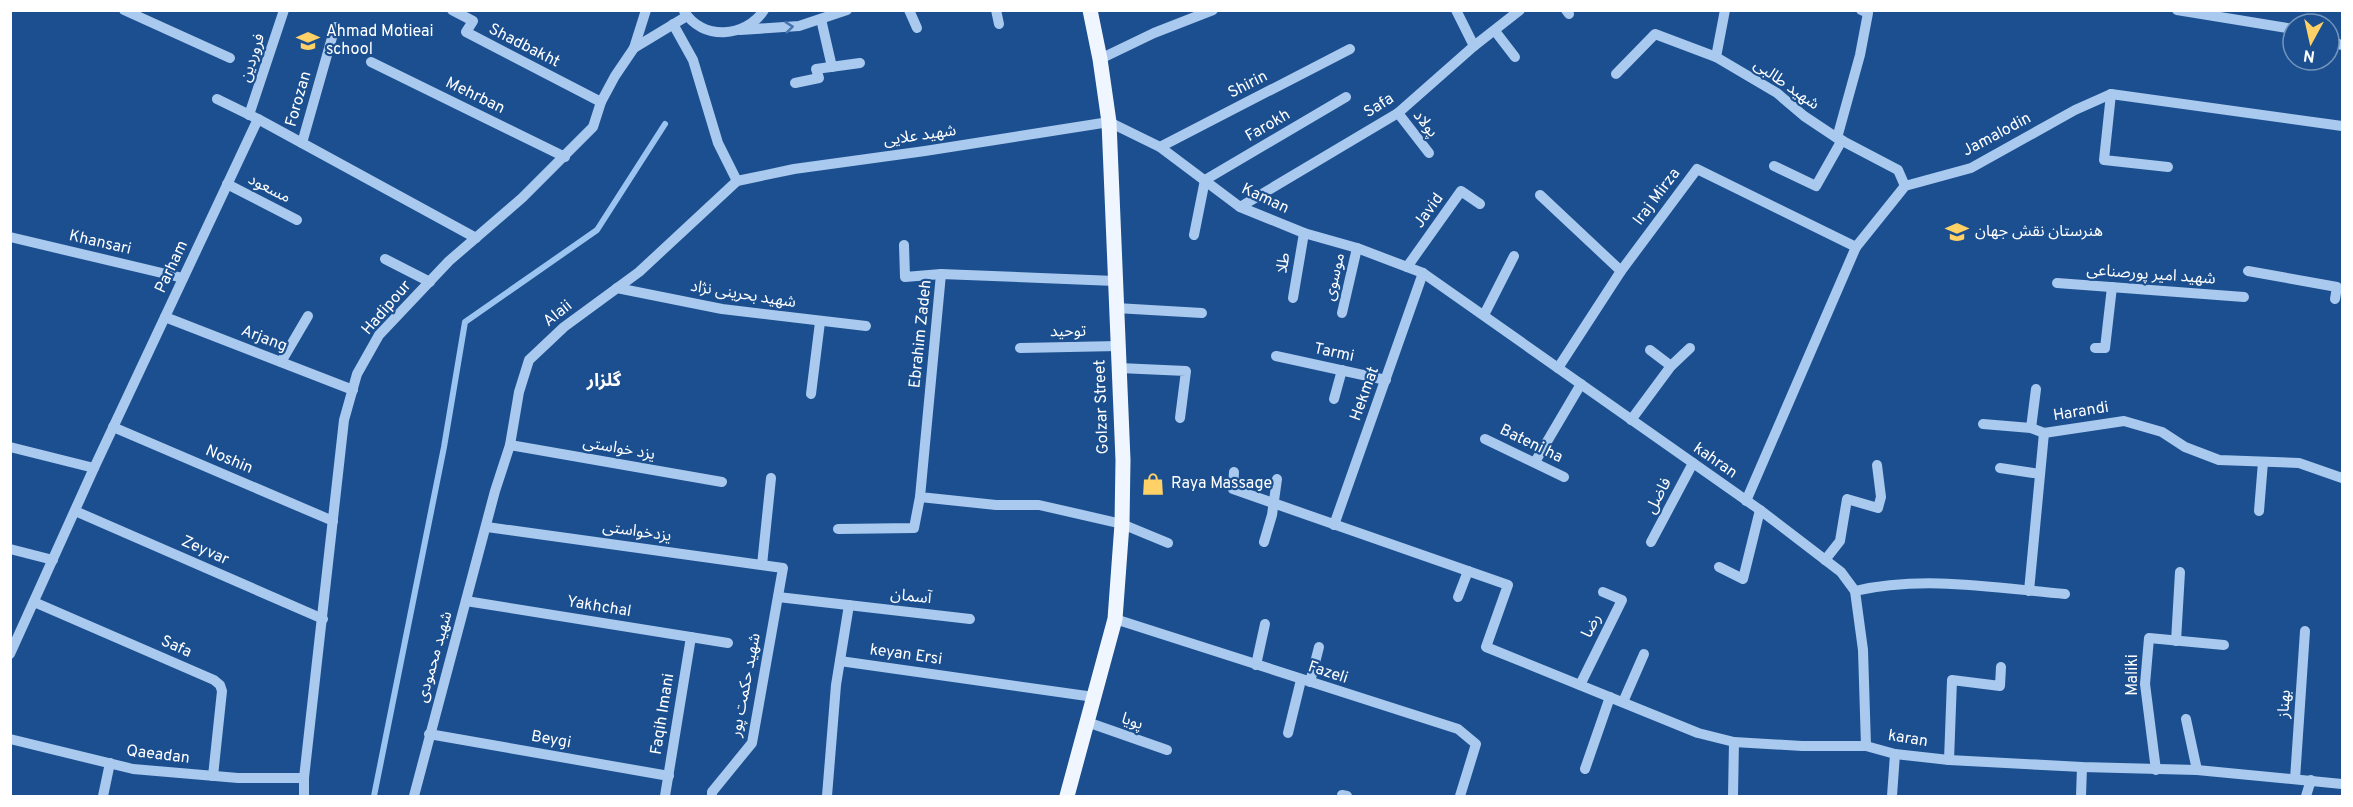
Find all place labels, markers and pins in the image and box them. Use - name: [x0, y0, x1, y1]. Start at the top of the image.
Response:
- place label: Ahmad Motieai school: [326, 22, 434, 60]
- school or university icon: Ahmad Motieai school: [295, 28, 321, 54]
- school or university icon: هنرستان نقش جهان: [1944, 219, 1970, 245]
- place label: هنرستان نقش جهان: [1975, 222, 2103, 242]
- shop icon: Raya Massage: [1140, 471, 1166, 497]
- place label: Raya Massage: [1171, 474, 1272, 494]

